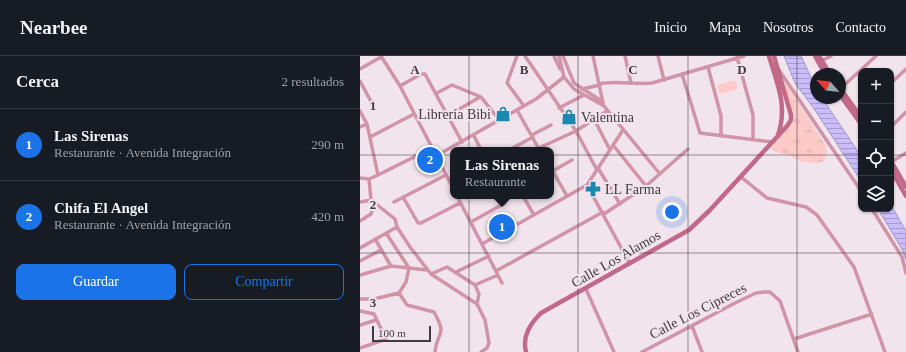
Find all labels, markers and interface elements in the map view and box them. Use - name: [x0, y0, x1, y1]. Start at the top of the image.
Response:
- text: Nearbee: [20, 17, 88, 38]
- text: Inicio: [654, 20, 687, 35]
- text: Mapa: [709, 20, 741, 35]
- text: Nosotros: [763, 20, 813, 35]
- text: Contacto: [835, 20, 886, 35]
- text: A: [410, 62, 420, 77]
- text: B: [520, 62, 529, 77]
- text: C: [628, 62, 638, 77]
- text: D: [737, 62, 747, 77]
- north arrow: [810, 68, 846, 104]
- map controls: [858, 68, 894, 212]
- button: +: [858, 68, 894, 104]
- text: Cerca: [16, 72, 59, 91]
- text: 2 resultados: [282, 74, 344, 89]
- text: 1: [370, 98, 376, 113]
- button: −: [858, 104, 894, 140]
- shop icon: Librería Bibi: [494, 105, 512, 123]
- place label: Librería Bibi: [418, 107, 491, 122]
- shop icon: Valentina: [560, 108, 578, 126]
- place label: Valentina: [581, 110, 635, 125]
- text: Las Sirenas: [54, 128, 128, 144]
- text: 1: [26, 137, 32, 152]
- text: 290 m: [311, 137, 344, 152]
- button: locate: [858, 140, 894, 176]
- text: Restaurante · Avenida Integración: [54, 145, 231, 160]
- pin: 2: [417, 145, 443, 175]
- popup: [450, 147, 554, 199]
- text: Las Sirenas: [465, 157, 539, 173]
- text: Restaurante: [465, 174, 526, 189]
- button: layers: [858, 176, 894, 212]
- pharmacy icon: LL Farma: [584, 180, 602, 198]
- place label: LL Farma: [605, 182, 662, 197]
- text: 2: [370, 197, 376, 212]
- text: Chifa El Angel: [54, 200, 148, 216]
- your location: [662, 202, 682, 222]
- text: 2: [26, 209, 32, 224]
- text: 420 m: [311, 209, 344, 224]
- pin: 1: [489, 212, 515, 242]
- text: Restaurante · Avenida Integración: [54, 217, 231, 232]
- street label: Calle Los Alamos: [569, 227, 663, 291]
- button: Guardar: [16, 264, 176, 300]
- button: Compartir: [184, 264, 344, 300]
- street label: Calle Los Cipreces: [647, 280, 749, 342]
- text: 3: [370, 295, 377, 310]
- scale bar: [372, 324, 431, 343]
- text: 100 m: [378, 327, 406, 339]

